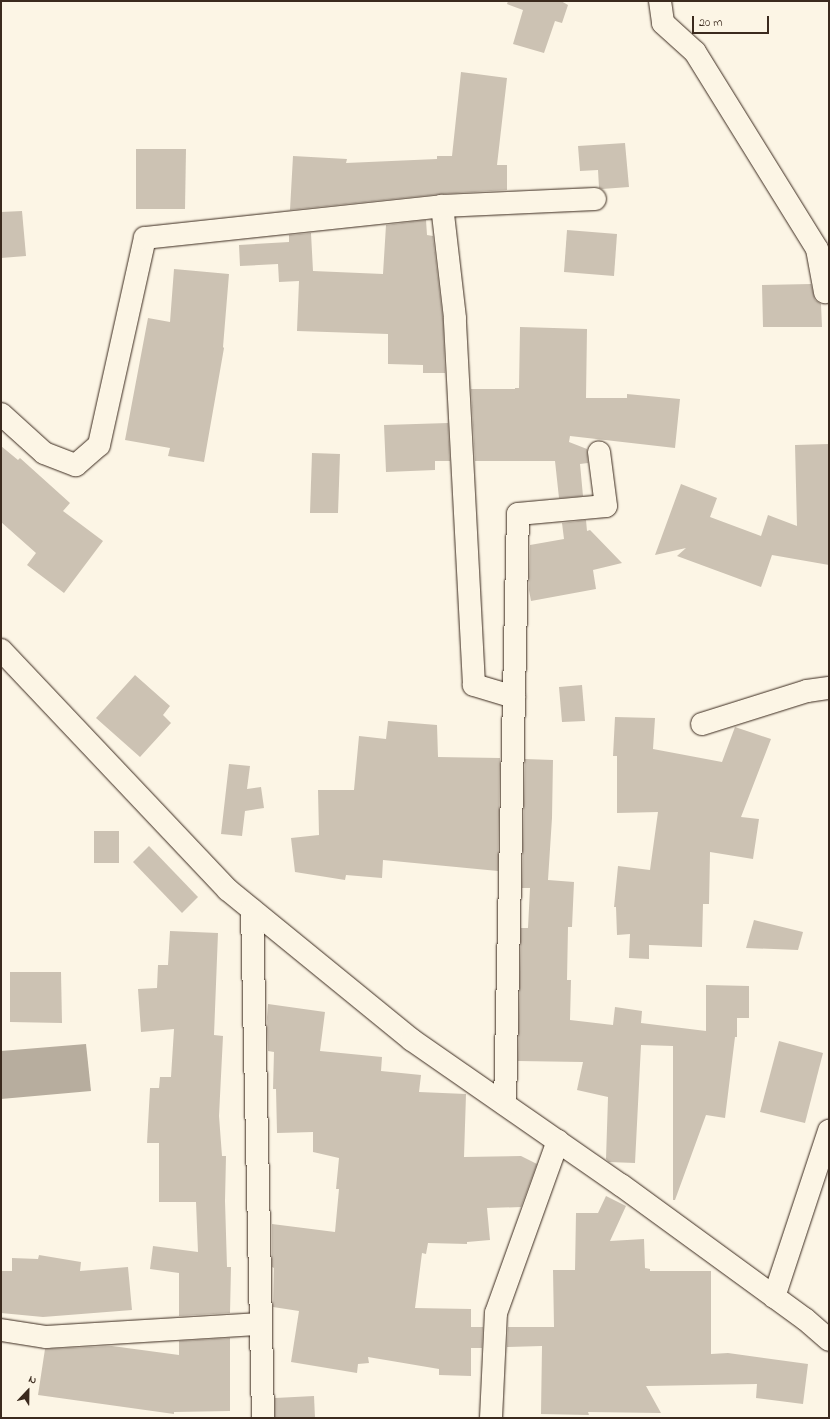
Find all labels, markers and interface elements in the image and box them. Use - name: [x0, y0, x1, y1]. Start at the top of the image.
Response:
- scale bar: [694, 8, 771, 34]
- text: 20 m: [699, 14, 722, 32]
- north arrow: [8, 1371, 48, 1411]
- text: N: [26, 1371, 39, 1389]

